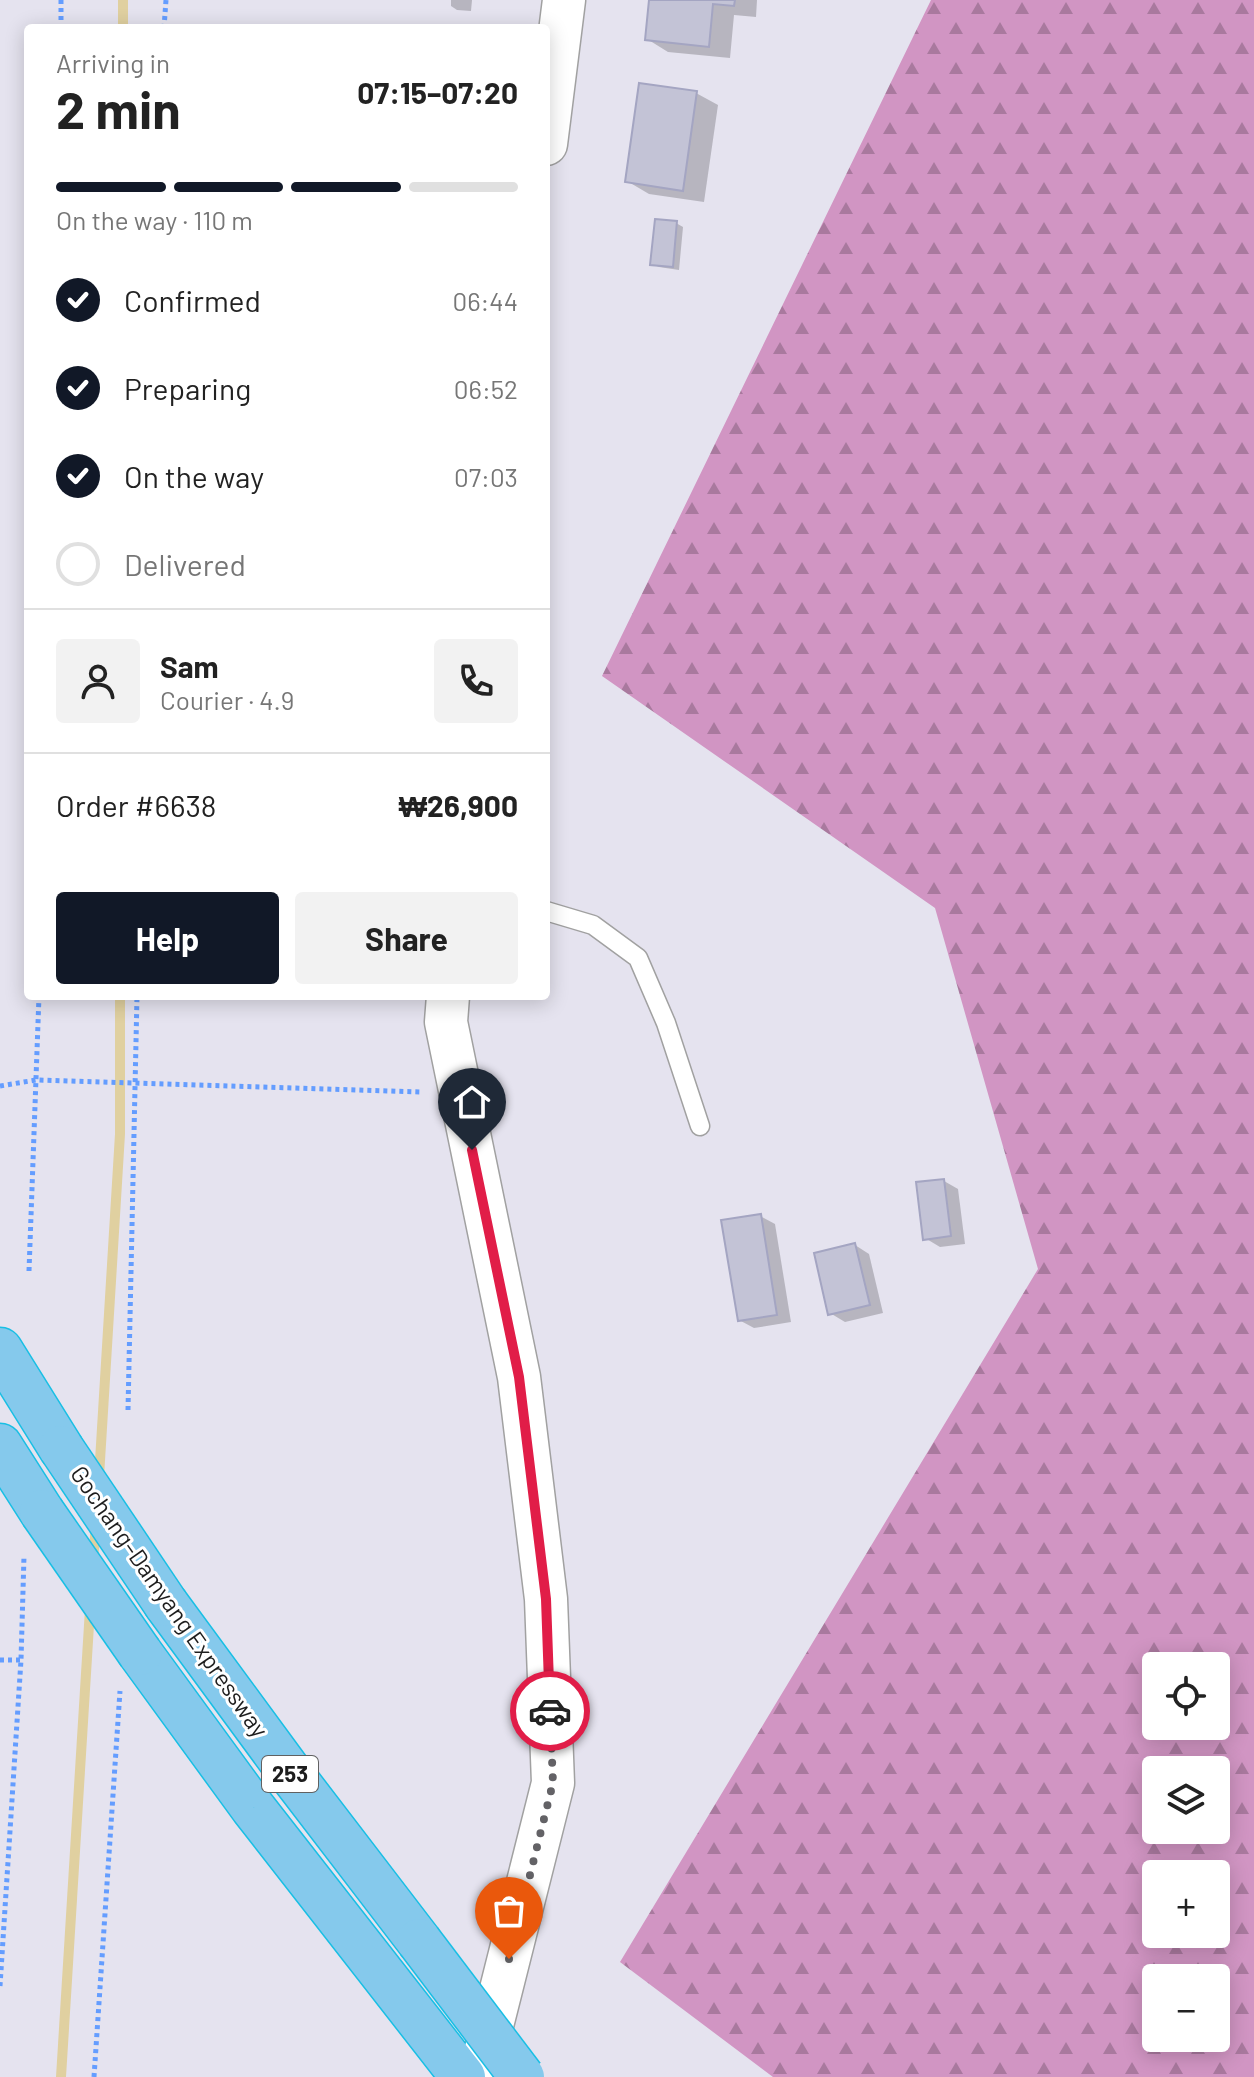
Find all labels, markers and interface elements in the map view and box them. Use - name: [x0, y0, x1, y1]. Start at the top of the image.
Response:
- text: Arriving in: [56, 47, 170, 78]
- text: 07:15–07:20: [357, 74, 518, 110]
- text: 2 min: [56, 77, 181, 139]
- text: On the way · 110 m: [56, 204, 253, 235]
- icon: check: [56, 278, 100, 322]
- text: Confirmed: [124, 282, 261, 318]
- text: 06:44: [452, 285, 518, 316]
- icon: check: [56, 366, 100, 410]
- text: Preparing: [124, 370, 251, 406]
- text: 06:52: [454, 373, 518, 404]
- icon: check: [56, 454, 100, 498]
- text: On the way: [124, 458, 264, 494]
- text: 07:03: [454, 461, 518, 492]
- text: Delivered: [124, 546, 246, 582]
- button: person: [56, 639, 140, 723]
- button: phone: [434, 639, 518, 723]
- text: Sam: [160, 648, 219, 684]
- text: Courier · 4.9: [160, 684, 294, 715]
- text: Order #6638: [56, 787, 216, 823]
- text: ₩26,900: [399, 787, 518, 823]
- button: Help: [56, 892, 279, 984]
- button: Share: [295, 892, 518, 984]
- pin: [438, 1068, 506, 1150]
- icon: home: [450, 1080, 494, 1124]
- street label: Gochang–Damyang Expressway: [65, 1460, 275, 1743]
- map controls: [1142, 1652, 1230, 2052]
- button: locate: [1142, 1652, 1230, 1740]
- courier: [510, 1671, 590, 1751]
- icon: car: [528, 1689, 572, 1733]
- road number: 253: [262, 1756, 318, 1792]
- button: layers: [1142, 1756, 1230, 1844]
- button: +: [1142, 1860, 1230, 1948]
- pin: [475, 1877, 543, 1959]
- icon: bag: [487, 1889, 531, 1933]
- button: −: [1142, 1964, 1230, 2052]

